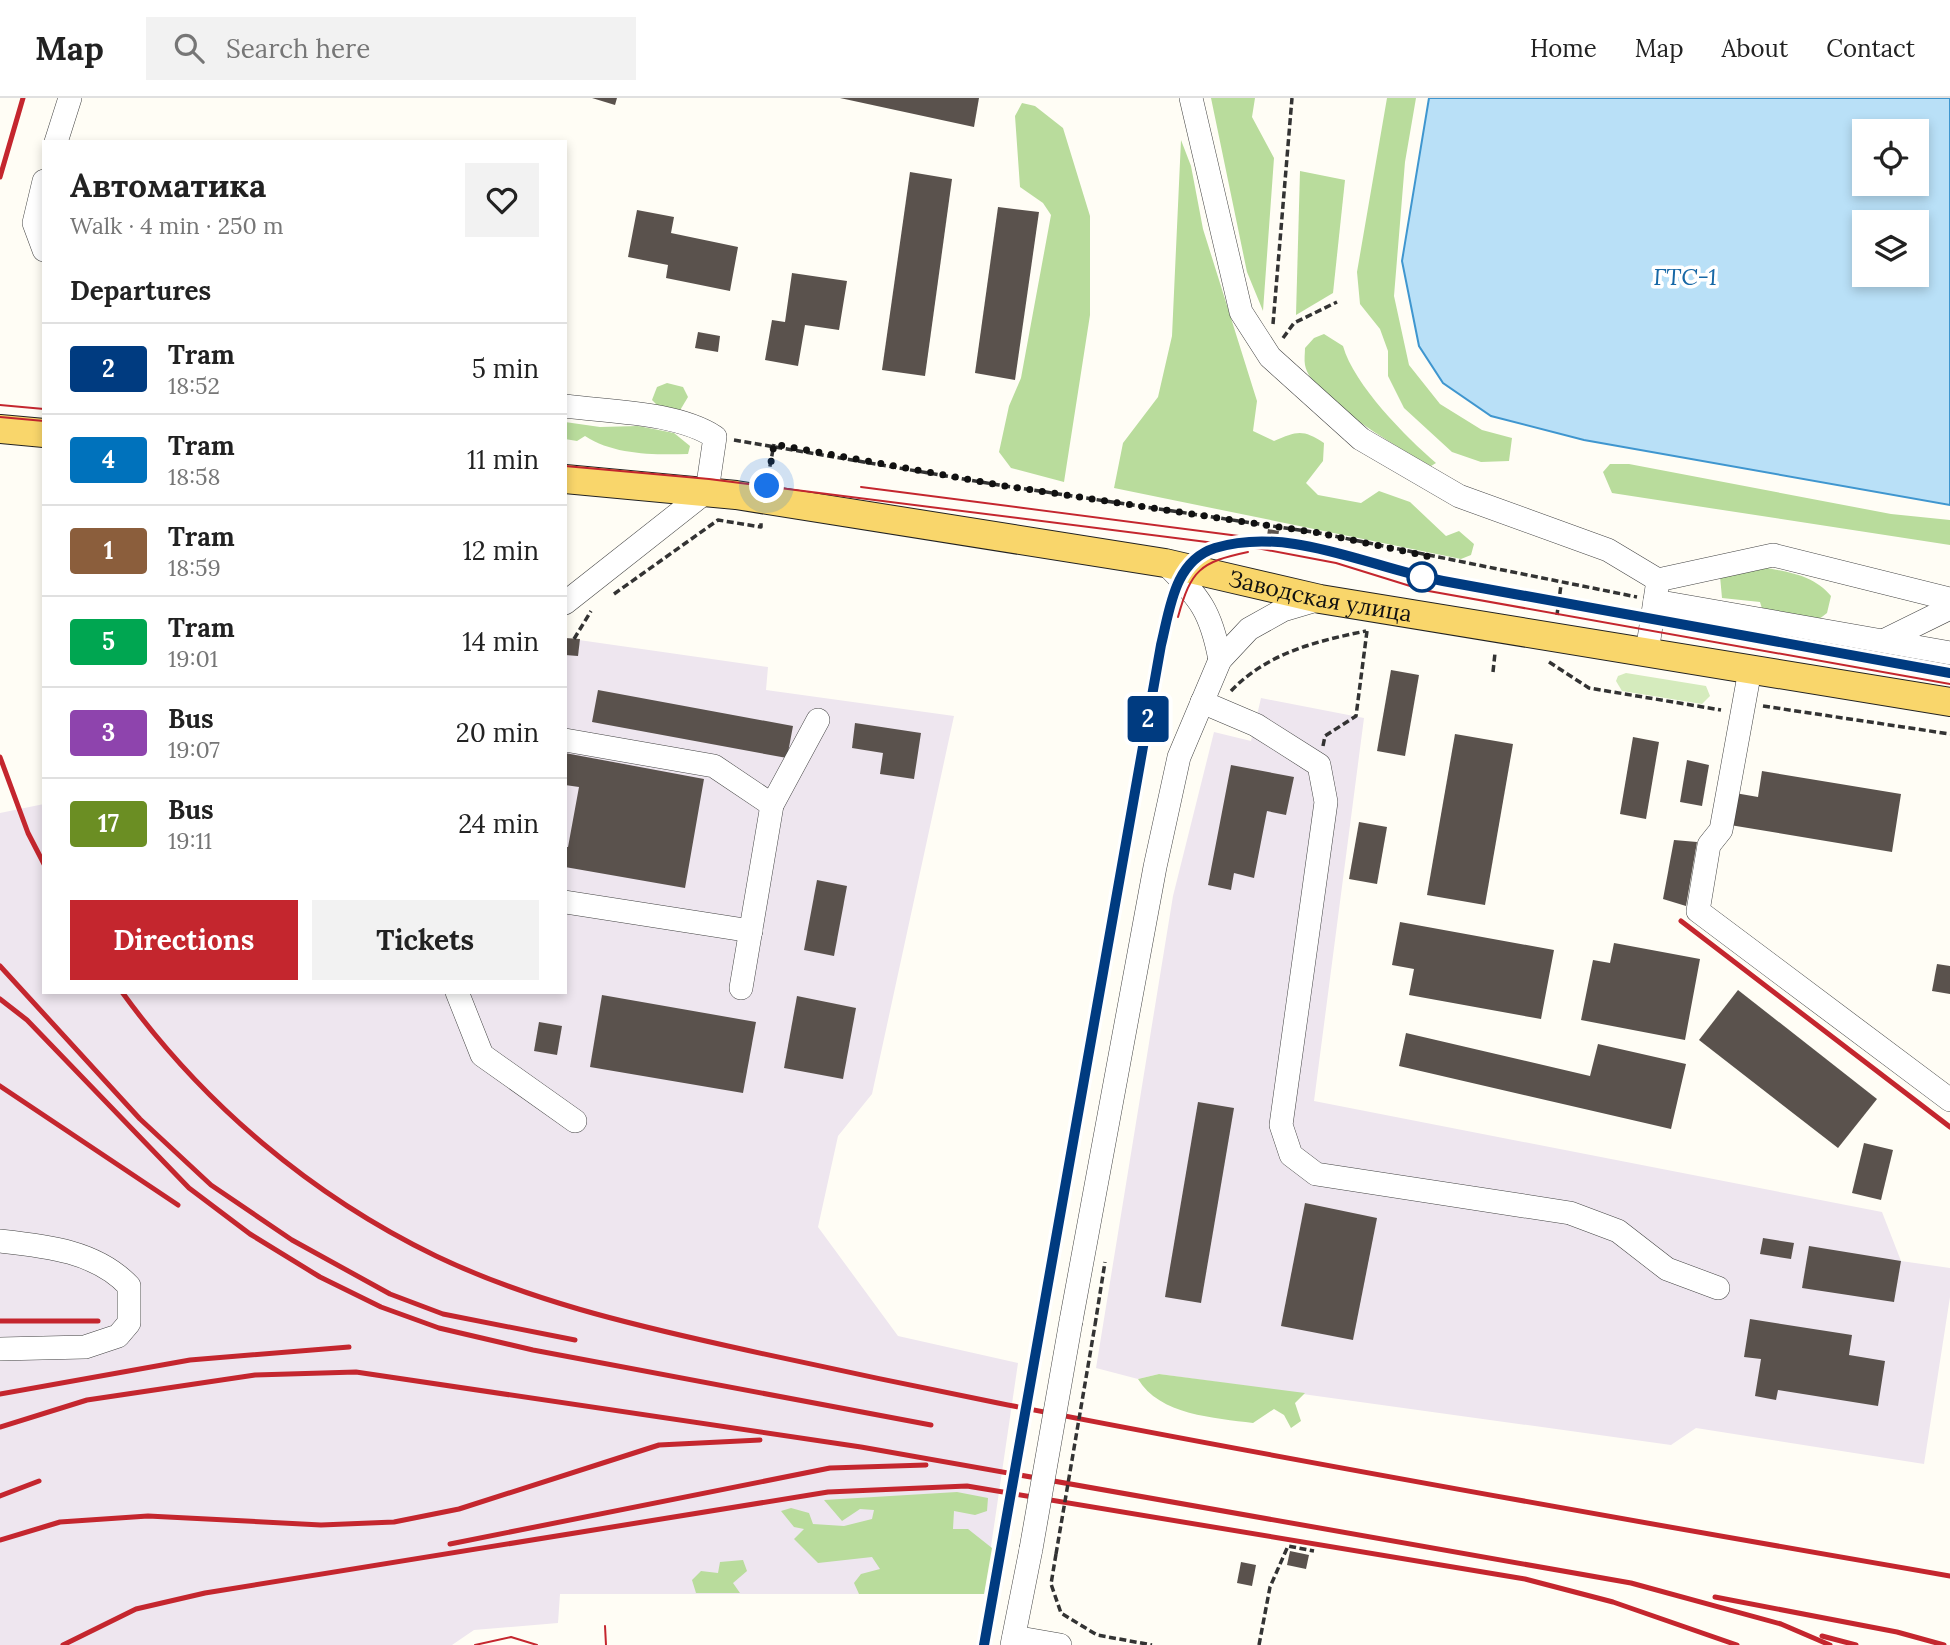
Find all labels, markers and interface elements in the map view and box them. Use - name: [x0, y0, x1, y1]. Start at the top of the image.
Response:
- search box: [146, 17, 636, 80]
- text: Map: [35, 27, 104, 69]
- icon: search: [170, 29, 208, 67]
- text: Search here: [226, 32, 370, 65]
- text: Home: [1530, 33, 1597, 64]
- text: Map: [1635, 33, 1684, 64]
- text: About: [1722, 33, 1788, 64]
- text: Contact: [1826, 33, 1915, 64]
- map controls: [1852, 119, 1929, 287]
- button: locate: [1852, 119, 1929, 196]
- button: heart: [465, 163, 539, 237]
- text: Автоматика: [70, 164, 266, 206]
- button: layers: [1852, 210, 1929, 287]
- text: Walk · 4 min · 250 m: [70, 211, 283, 240]
- water label: ГТС-1: [1653, 261, 1717, 292]
- text: Departures: [70, 274, 211, 307]
- text: Tram: [168, 338, 235, 371]
- text: 5 min: [472, 352, 539, 385]
- text: 2: [102, 353, 115, 384]
- text: 18:52: [168, 371, 220, 400]
- text: Tram: [168, 429, 235, 462]
- text: 11 min: [467, 443, 539, 476]
- text: 4: [102, 444, 115, 475]
- text: 18:58: [168, 462, 221, 491]
- your location: [749, 468, 784, 503]
- text: Tram: [168, 520, 235, 553]
- text: 12 min: [462, 534, 539, 567]
- text: 1: [104, 535, 113, 566]
- text: 18:59: [168, 553, 221, 582]
- unlabelled marker: [1407, 562, 1437, 592]
- street label: Заводская улица: [1226, 563, 1414, 628]
- text: Tram: [168, 611, 235, 644]
- text: 14 min: [462, 625, 539, 658]
- text: 5: [102, 626, 115, 657]
- text: 19:01: [168, 644, 218, 673]
- line badge: 2: [1125, 696, 1171, 742]
- text: Bus: [168, 702, 214, 735]
- text: 2: [1142, 703, 1154, 734]
- text: 20 min: [456, 716, 539, 749]
- text: 3: [102, 717, 115, 748]
- text: 19:07: [168, 735, 220, 764]
- text: Bus: [168, 793, 214, 826]
- text: 24 min: [458, 807, 539, 840]
- text: 17: [98, 808, 119, 839]
- text: 19:11: [168, 826, 212, 855]
- button: Directions: [70, 900, 298, 980]
- button: Tickets: [312, 900, 539, 980]

